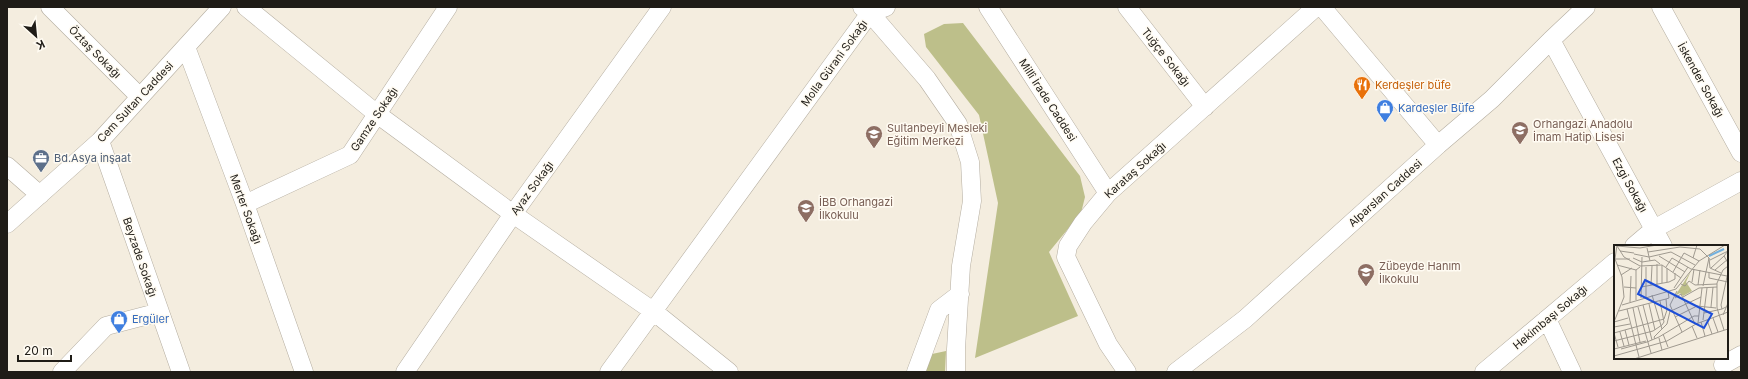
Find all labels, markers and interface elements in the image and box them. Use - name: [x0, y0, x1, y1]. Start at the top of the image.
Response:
- north arrow: [16, 16, 56, 56]
- street label: Molla Gürani Sokağı: [798, 17, 870, 109]
- street label: Öztaş Sokağı: [66, 23, 124, 81]
- street label: Tuğçe Sokağı: [1139, 25, 1193, 89]
- text: K: [34, 37, 47, 53]
- street label: İskender Sokağı: [1675, 40, 1727, 120]
- street label: Millî İrade Caddesi: [1016, 56, 1080, 144]
- street label: Cem Sultan Caddesi: [94, 59, 176, 145]
- restaurant icon: Kerdeşler büfe: [1352, 75, 1372, 100]
- place label: Kerdeşler büfe: [1375, 78, 1451, 92]
- street label: Gamze Sokağı: [347, 84, 401, 154]
- shop icon: Kardeşler Büfe: [1375, 98, 1395, 123]
- place label: Kardeşler Büfe: [1398, 101, 1475, 115]
- place label: Orhangazi Anadolu İmam Hatip Lisesi: [1533, 117, 1632, 144]
- school or university icon: Orhangazi Anadolu İmam Hatip Lisesi: [1510, 120, 1530, 145]
- place label: Sultanbeyli Mesleki Eğitim Merkezi: [887, 121, 987, 148]
- school or university icon: Sultanbeyli Mesleki Eğitim Merkezi: [864, 124, 884, 149]
- street label: Karataş Sokağı: [1101, 139, 1169, 201]
- office icon: Bd.Asya inşaat: [31, 148, 51, 173]
- place label: Bd.Asya inşaat: [54, 151, 131, 165]
- street label: Ezgi Sokağı: [1609, 155, 1651, 215]
- street label: Alparslan Caddesi: [1345, 156, 1425, 230]
- street label: Ayaz Sokağı: [508, 158, 556, 218]
- street label: Merter Sokağı: [227, 172, 265, 246]
- place label: İBB Orhangazi İlkokulu: [819, 195, 893, 222]
- school or university icon: İBB Orhangazi İlkokulu: [796, 198, 816, 223]
- street label: Beyzade Sokağı: [120, 215, 160, 299]
- inset map: [1614, 245, 1728, 359]
- place label: Zübeyde Hanım İlkokulu: [1379, 259, 1461, 286]
- school or university icon: Zübeyde Hanım İlkokulu: [1356, 262, 1376, 287]
- street label: Hekimbaşı Sokağı: [1510, 282, 1590, 352]
- shop icon: Ergüler: [109, 309, 129, 334]
- place label: Ergüler: [132, 312, 169, 326]
- scale bar: [18, 337, 71, 363]
- text: 20 m: [24, 343, 53, 358]

